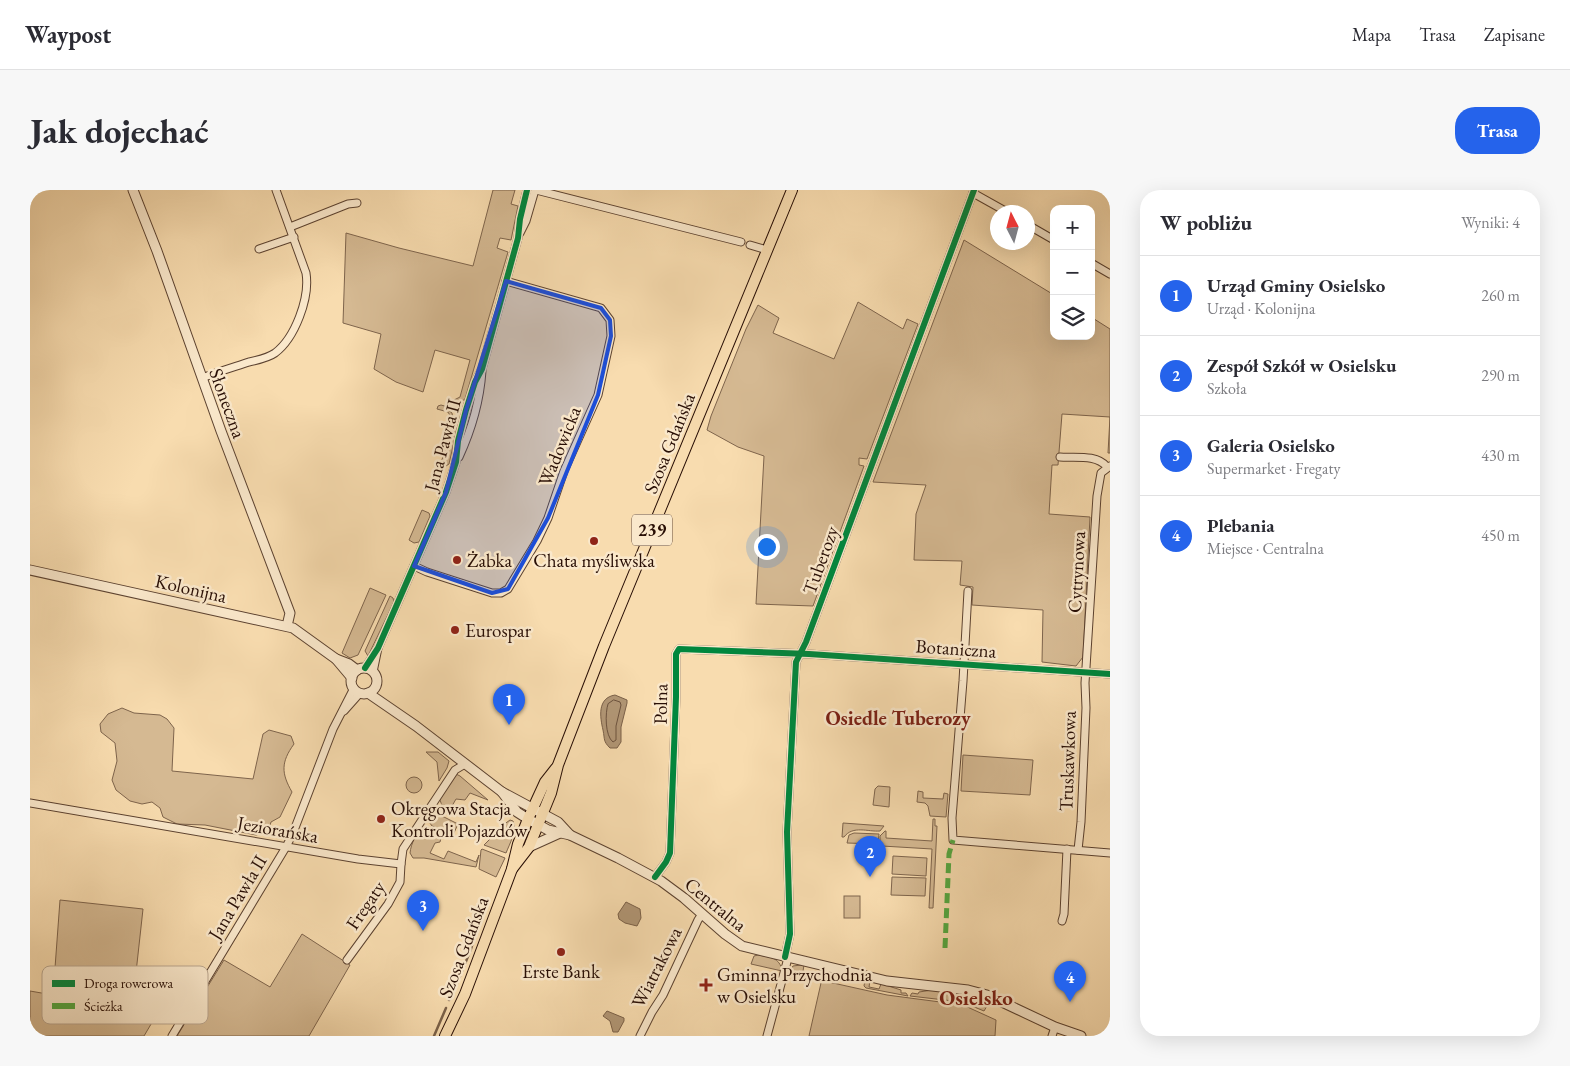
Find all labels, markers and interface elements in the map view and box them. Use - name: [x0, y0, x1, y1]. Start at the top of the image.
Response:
- text: Waypost: [25, 19, 111, 50]
- text: Mapa: [1352, 23, 1391, 46]
- text: Trasa: [1419, 23, 1456, 46]
- text: Zapisane: [1484, 23, 1545, 46]
- button: Trasa: [1455, 107, 1540, 154]
- text: Jak dojechać: [30, 108, 209, 153]
- north arrow: [990, 205, 1035, 250]
- map controls: [1050, 205, 1095, 340]
- button: +: [1050, 205, 1095, 250]
- text: W pobliżu: [1160, 209, 1252, 236]
- text: Wyniki: 4: [1461, 212, 1520, 233]
- button: −: [1050, 250, 1095, 295]
- text: Urząd Gminy Osielsko: [1207, 273, 1385, 298]
- text: 1: [1172, 285, 1180, 306]
- text: 260 m: [1481, 285, 1520, 306]
- button: layers: [1050, 295, 1095, 340]
- text: Urząd · Kolonijna: [1207, 298, 1315, 319]
- text: Zespół Szkół w Osielsku: [1207, 353, 1397, 378]
- street label: Słoneczna: [203, 365, 252, 442]
- text: 2: [1172, 365, 1180, 386]
- text: 290 m: [1481, 365, 1520, 386]
- text: Szkoła: [1207, 378, 1247, 399]
- street label: Szosa Gdańska: [638, 389, 701, 497]
- street label: Jana Pawła II: [418, 396, 467, 496]
- street label: Wadowicka: [532, 402, 587, 490]
- text: Galeria Osielsko: [1207, 433, 1335, 458]
- text: 3: [1172, 445, 1180, 466]
- text: 430 m: [1481, 445, 1520, 466]
- text: Supermarket · Fregaty: [1207, 458, 1340, 479]
- text: Plebania: [1207, 513, 1275, 538]
- road number: 239: [632, 514, 672, 546]
- street label: Tuberozy: [797, 522, 845, 598]
- text: 4: [1172, 525, 1180, 546]
- text: 450 m: [1481, 525, 1520, 546]
- street label: Cytrynowa: [1062, 530, 1091, 614]
- your location: [754, 534, 780, 560]
- marker: Chata myśliwska: [588, 535, 600, 547]
- text: Miejsce · Centralna: [1207, 538, 1324, 559]
- place label: Żabka: [467, 548, 512, 573]
- place label: Chata myśliwska: [533, 548, 655, 573]
- marker: Żabka: [451, 554, 463, 566]
- street label: Kolonijna: [153, 568, 229, 609]
- place label: Eurospar: [465, 618, 532, 643]
- marker: Eurospar: [449, 624, 461, 636]
- street label: Botaniczna: [915, 633, 998, 664]
- street label: Polna: [648, 683, 673, 725]
- pin: 1: [493, 684, 525, 725]
- district label: Osiedle Tuberozy: [825, 705, 971, 731]
- street label: Truskawkowa: [1053, 710, 1082, 812]
- place label: Okręgowa Stacja Kontroli Pojazdów: [391, 796, 528, 843]
- street label: Jeziorańska: [234, 810, 321, 849]
- marker: Okręgowa Stacja Kontroli Pojazdów: [375, 813, 387, 825]
- pin: 2: [854, 836, 886, 877]
- street label: Jana Pawła II: [201, 850, 273, 946]
- street label: Centralna: [679, 872, 752, 937]
- street label: Fregaty: [340, 876, 391, 934]
- pin: 3: [407, 890, 439, 931]
- street label: Szosa Gdańska: [433, 893, 494, 1001]
- street label: Wiatrakowa: [625, 922, 688, 1012]
- marker: Erste Bank: [555, 946, 567, 958]
- place label: Erste Bank: [522, 959, 601, 984]
- pin: 4: [1054, 961, 1086, 1002]
- place label: Gminna Przychodnia w Osielsku: [717, 962, 873, 1009]
- legend: [42, 966, 208, 1024]
- text: Droga rowerowa: [84, 974, 174, 992]
- marker: Gminna Przychodnia w Osielsku: [699, 978, 713, 992]
- district label: Osielsko: [939, 984, 1013, 1011]
- text: Ścieżka: [84, 997, 123, 1015]

